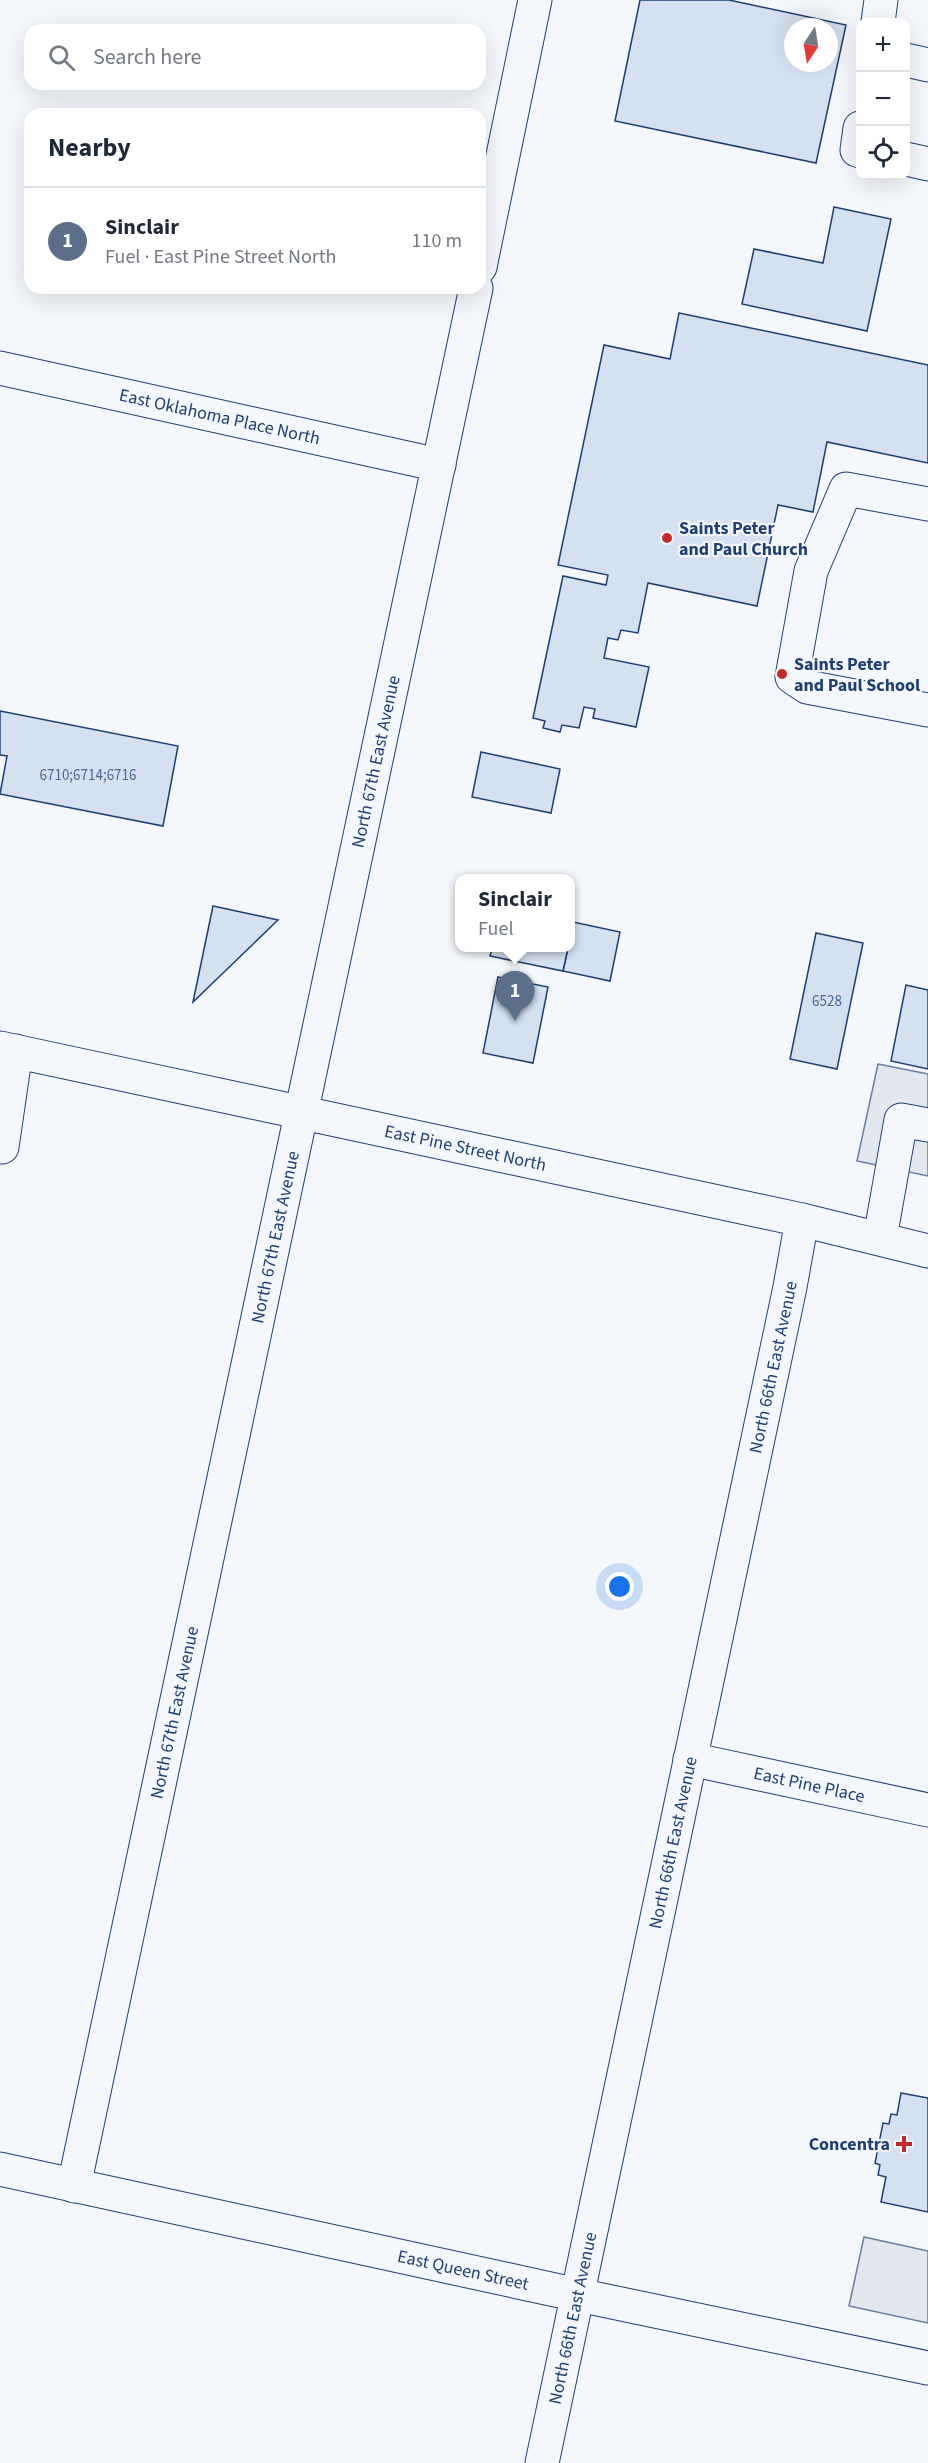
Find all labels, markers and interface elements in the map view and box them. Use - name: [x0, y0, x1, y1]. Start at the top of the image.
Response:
- north arrow: [784, 18, 838, 72]
- map controls: [856, 18, 910, 180]
- button: +: [856, 18, 910, 72]
- search box: [24, 24, 486, 90]
- icon: search: [45, 41, 78, 74]
- text: Search here: [93, 41, 201, 73]
- button: −: [856, 72, 910, 126]
- button: locate: [856, 126, 910, 180]
- text: Nearby: [48, 129, 131, 166]
- text: Sinclair: [105, 211, 179, 243]
- text: 1: [62, 227, 73, 255]
- text: 110 m: [412, 227, 462, 255]
- text: Fuel · East Pine Street North: [105, 243, 336, 271]
- street label: East Oklahoma Place North: [117, 383, 322, 451]
- place label: Saints Peter and Paul Church: [679, 516, 808, 562]
- marker: Saints Peter and Paul Church: [660, 531, 674, 545]
- place label: Saints Peter and Paul School: [794, 652, 920, 698]
- marker: Saints Peter and Paul School: [775, 667, 789, 681]
- street label: North 67th East Avenue: [346, 673, 407, 850]
- house number: 6710;6714;6716: [40, 765, 136, 786]
- popup: [455, 874, 575, 952]
- text: Sinclair: [478, 883, 552, 915]
- text: Fuel: [478, 915, 514, 943]
- pin: 1: [496, 972, 534, 1021]
- house number: 6528: [812, 991, 842, 1012]
- street label: East Pine Street North: [382, 1119, 549, 1178]
- street label: North 67th East Avenue: [245, 1149, 306, 1326]
- street label: North 66th East Avenue: [743, 1279, 804, 1456]
- your location: [605, 1572, 634, 1601]
- street label: North 67th East Avenue: [144, 1624, 205, 1801]
- street label: North 66th East Avenue: [643, 1754, 704, 1931]
- street label: East Pine Place: [751, 1761, 867, 1809]
- place label: Concentra: [809, 2132, 890, 2157]
- marker: Concentra: [895, 2135, 913, 2153]
- street label: North 66th East Avenue: [543, 2230, 603, 2407]
- street label: East Queen Street: [395, 2244, 531, 2297]

